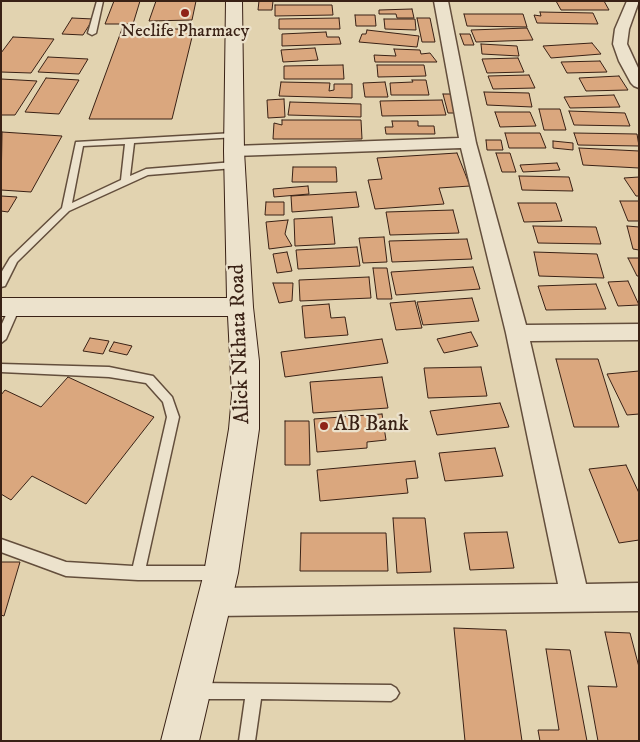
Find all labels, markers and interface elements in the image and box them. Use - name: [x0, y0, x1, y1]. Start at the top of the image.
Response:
- marker: Neclife Pharmacy: [179, 7, 191, 19]
- place label: Neclife Pharmacy: [121, 21, 249, 43]
- street label: Alick Nkhata Road: [226, 263, 256, 425]
- place label: AB Bank: [334, 413, 409, 439]
- marker: AB Bank: [318, 420, 330, 432]

